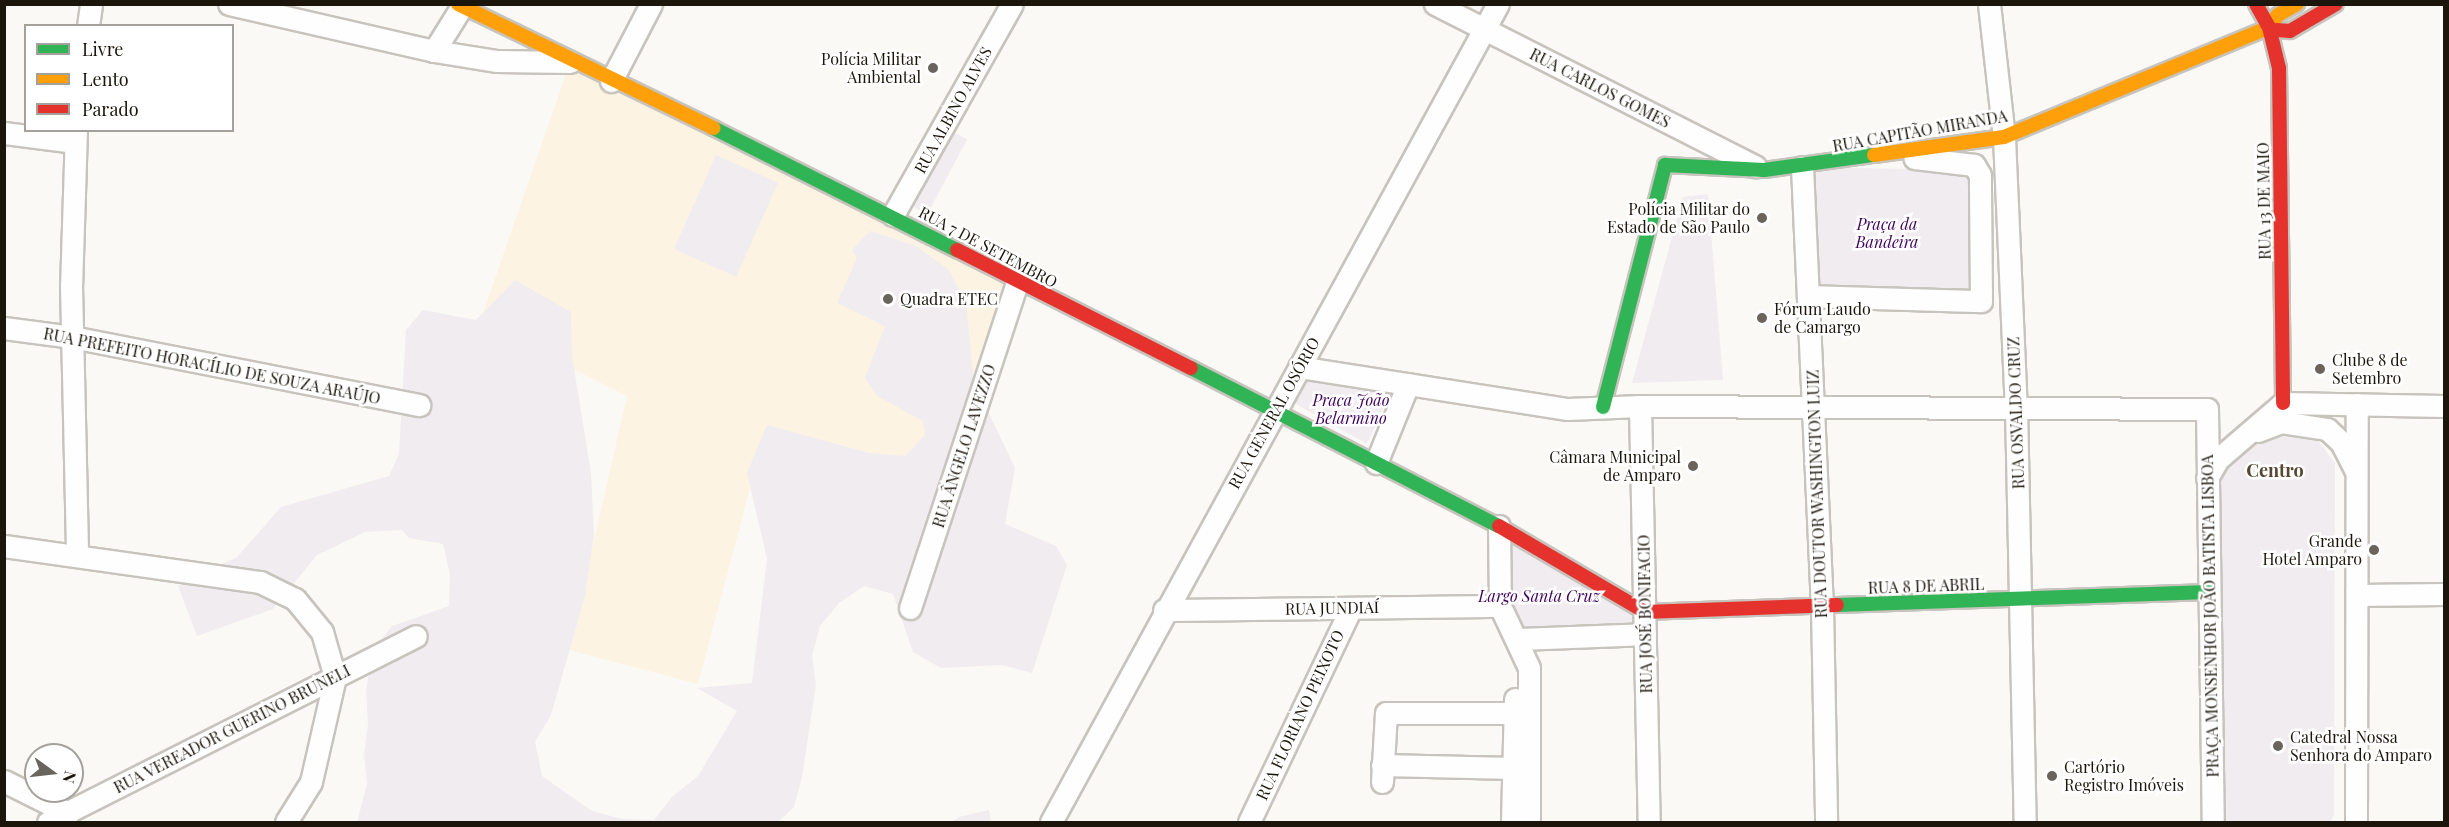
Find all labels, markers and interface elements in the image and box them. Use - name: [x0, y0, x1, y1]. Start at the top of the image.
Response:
- legend: [24, 24, 234, 132]
- text: Livre: [82, 37, 123, 61]
- street label: RUA ALBINO ALVES: [910, 43, 996, 177]
- street label: RUA CARLOS GOMES: [1527, 44, 1673, 132]
- place label: Polícia Militar Ambiental: [821, 49, 921, 87]
- marker: Polícia Militar Ambiental: [926, 61, 940, 75]
- text: Lento: [82, 67, 129, 91]
- text: Parado: [82, 97, 139, 121]
- street label: RUA CAPITÃO MIRANDA: [1831, 106, 2009, 156]
- street label: RUA 13 DE MAIO: [2253, 142, 2275, 260]
- place label: Polícia Militar do Estado de São Paulo: [1607, 199, 1750, 237]
- street label: RUA 7 DE SETEMBRO: [915, 202, 1061, 292]
- marker: Polícia Militar do Estado de São Paulo: [1755, 211, 1769, 225]
- park label: Praça da Bandeira: [1856, 214, 1918, 252]
- place label: Quadra ETEC: [900, 289, 998, 309]
- marker: Quadra ETEC: [881, 292, 895, 306]
- place label: Fórum Laudo de Camargo: [1774, 299, 1871, 337]
- marker: Fórum Laudo de Camargo: [1755, 311, 1769, 325]
- street label: RUA PREFEITO HORACÍLIO DE SOUZA ARAÚJO: [42, 324, 382, 408]
- street label: RUA GENERAL OSÓRIO: [1224, 334, 1324, 492]
- street label: RUA OSVALDO CRUZ: [2004, 336, 2028, 490]
- place label: Clube 8 de Setembro: [2332, 350, 2408, 388]
- street label: RUA ÂNGELO LAVEZZO: [928, 362, 1000, 530]
- marker: Clube 8 de Setembro: [2313, 362, 2327, 376]
- street label: RUA DOUTOR WASHINGTON LUIZ: [1803, 369, 1831, 619]
- park label: Praça João Belarmino: [1313, 390, 1389, 428]
- place label: Câmara Municipal de Amparo: [1549, 447, 1681, 485]
- street label: PRAÇA MONSENHOR JOÃO BATISTA LISBOA: [2198, 454, 2222, 778]
- marker: Câmara Municipal de Amparo: [1686, 459, 1700, 473]
- district label: Centro: [2246, 459, 2304, 481]
- place label: Grande Hotel Amparo: [2262, 531, 2362, 569]
- street label: RUA JOSÉ BONIFACIO: [1634, 534, 1656, 694]
- marker: Grande Hotel Amparo: [2367, 543, 2381, 557]
- street label: RUA 8 DE ABRIL: [1867, 574, 1985, 598]
- park label: Largo Santa Cruz: [1478, 586, 1600, 606]
- street label: RUA JUNDIAÍ: [1285, 598, 1379, 618]
- street label: RUA FLORIANO PEIXOTO: [1252, 627, 1348, 803]
- street label: RUA VEREADOR GUERINO BRUNELI: [110, 661, 354, 797]
- place label: Catedral Nossa Senhora do Amparo: [2290, 727, 2433, 765]
- marker: Catedral Nossa Senhora do Amparo: [2271, 739, 2285, 753]
- north arrow: [24, 743, 84, 803]
- place label: Cartório Registro Imóveis: [2064, 757, 2184, 795]
- text: N: [58, 769, 82, 786]
- marker: Cartório Registro Imóveis: [2045, 769, 2059, 783]

